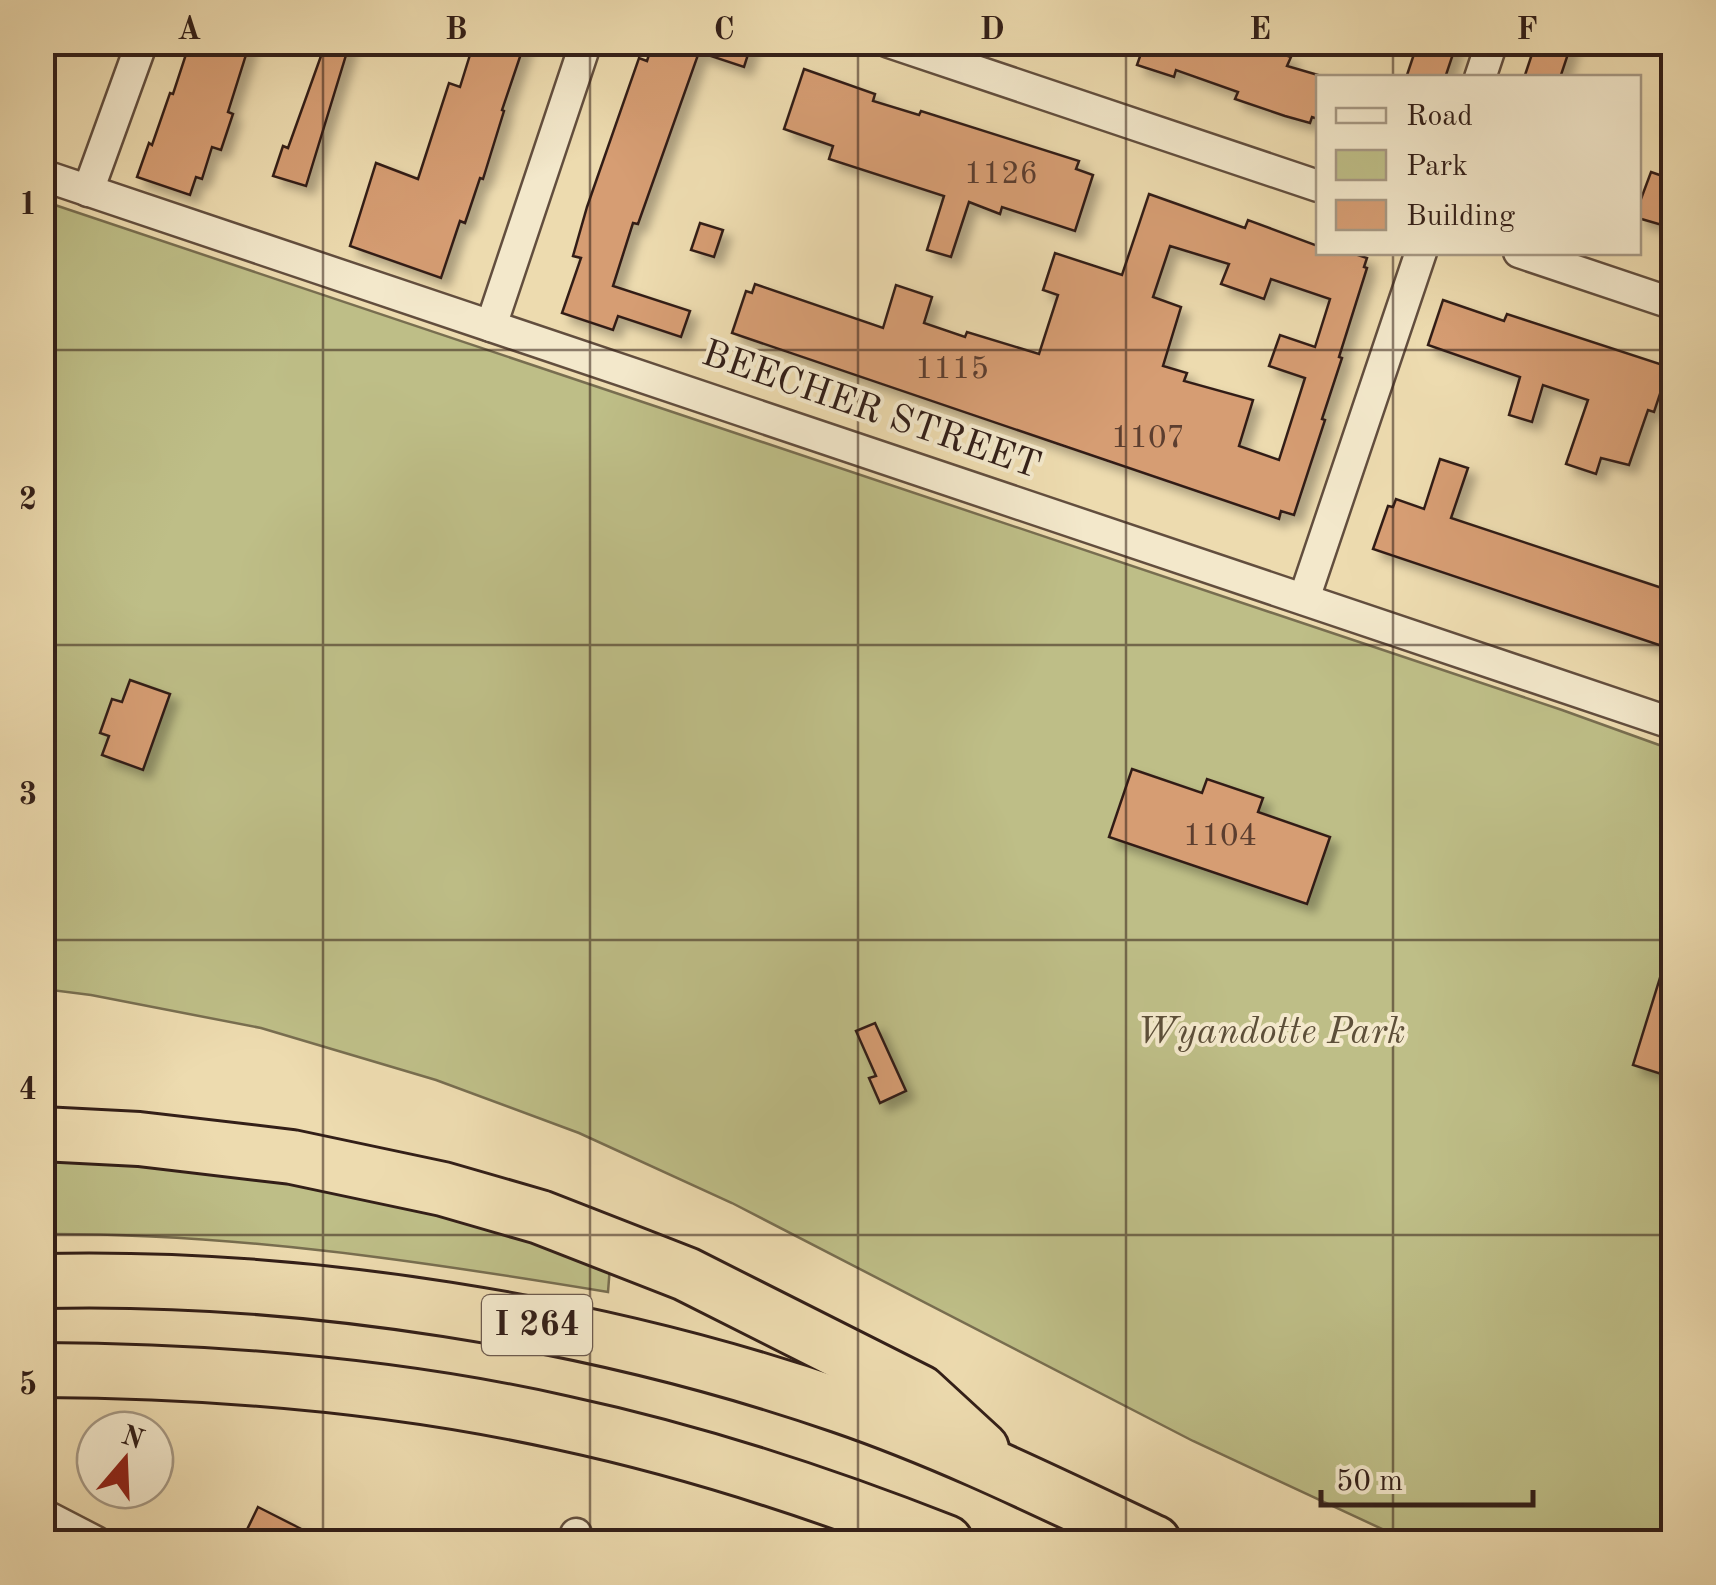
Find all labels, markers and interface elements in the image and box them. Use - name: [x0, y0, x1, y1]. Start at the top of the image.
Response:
- text: A: [177, 15, 201, 47]
- text: B: [445, 15, 467, 47]
- text: C: [713, 15, 735, 47]
- text: D: [979, 15, 1005, 47]
- text: E: [1249, 15, 1271, 47]
- text: F: [1516, 15, 1538, 47]
- legend: [1316, 75, 1641, 255]
- text: Road: [1406, 102, 1473, 132]
- text: Park: [1406, 152, 1468, 182]
- house number: 1126: [964, 159, 1038, 191]
- text: 1: [19, 190, 37, 222]
- text: Building: [1406, 202, 1515, 232]
- street label: BEECHER STREET: [697, 335, 1045, 487]
- house number: 1115: [915, 354, 989, 386]
- house number: 1107: [1111, 423, 1185, 455]
- text: 2: [19, 485, 37, 517]
- text: 3: [19, 780, 37, 812]
- house number: 1104: [1183, 821, 1257, 853]
- park label: Wyandotte Park: [1136, 1014, 1406, 1052]
- text: 4: [19, 1075, 37, 1107]
- road number: I 264: [482, 1295, 592, 1355]
- text: 5: [19, 1370, 37, 1402]
- north arrow: [75, 1410, 175, 1510]
- text: N: [117, 1422, 147, 1456]
- scale bar: [1321, 1445, 1534, 1507]
- text: 50 m: [1336, 1467, 1403, 1497]

